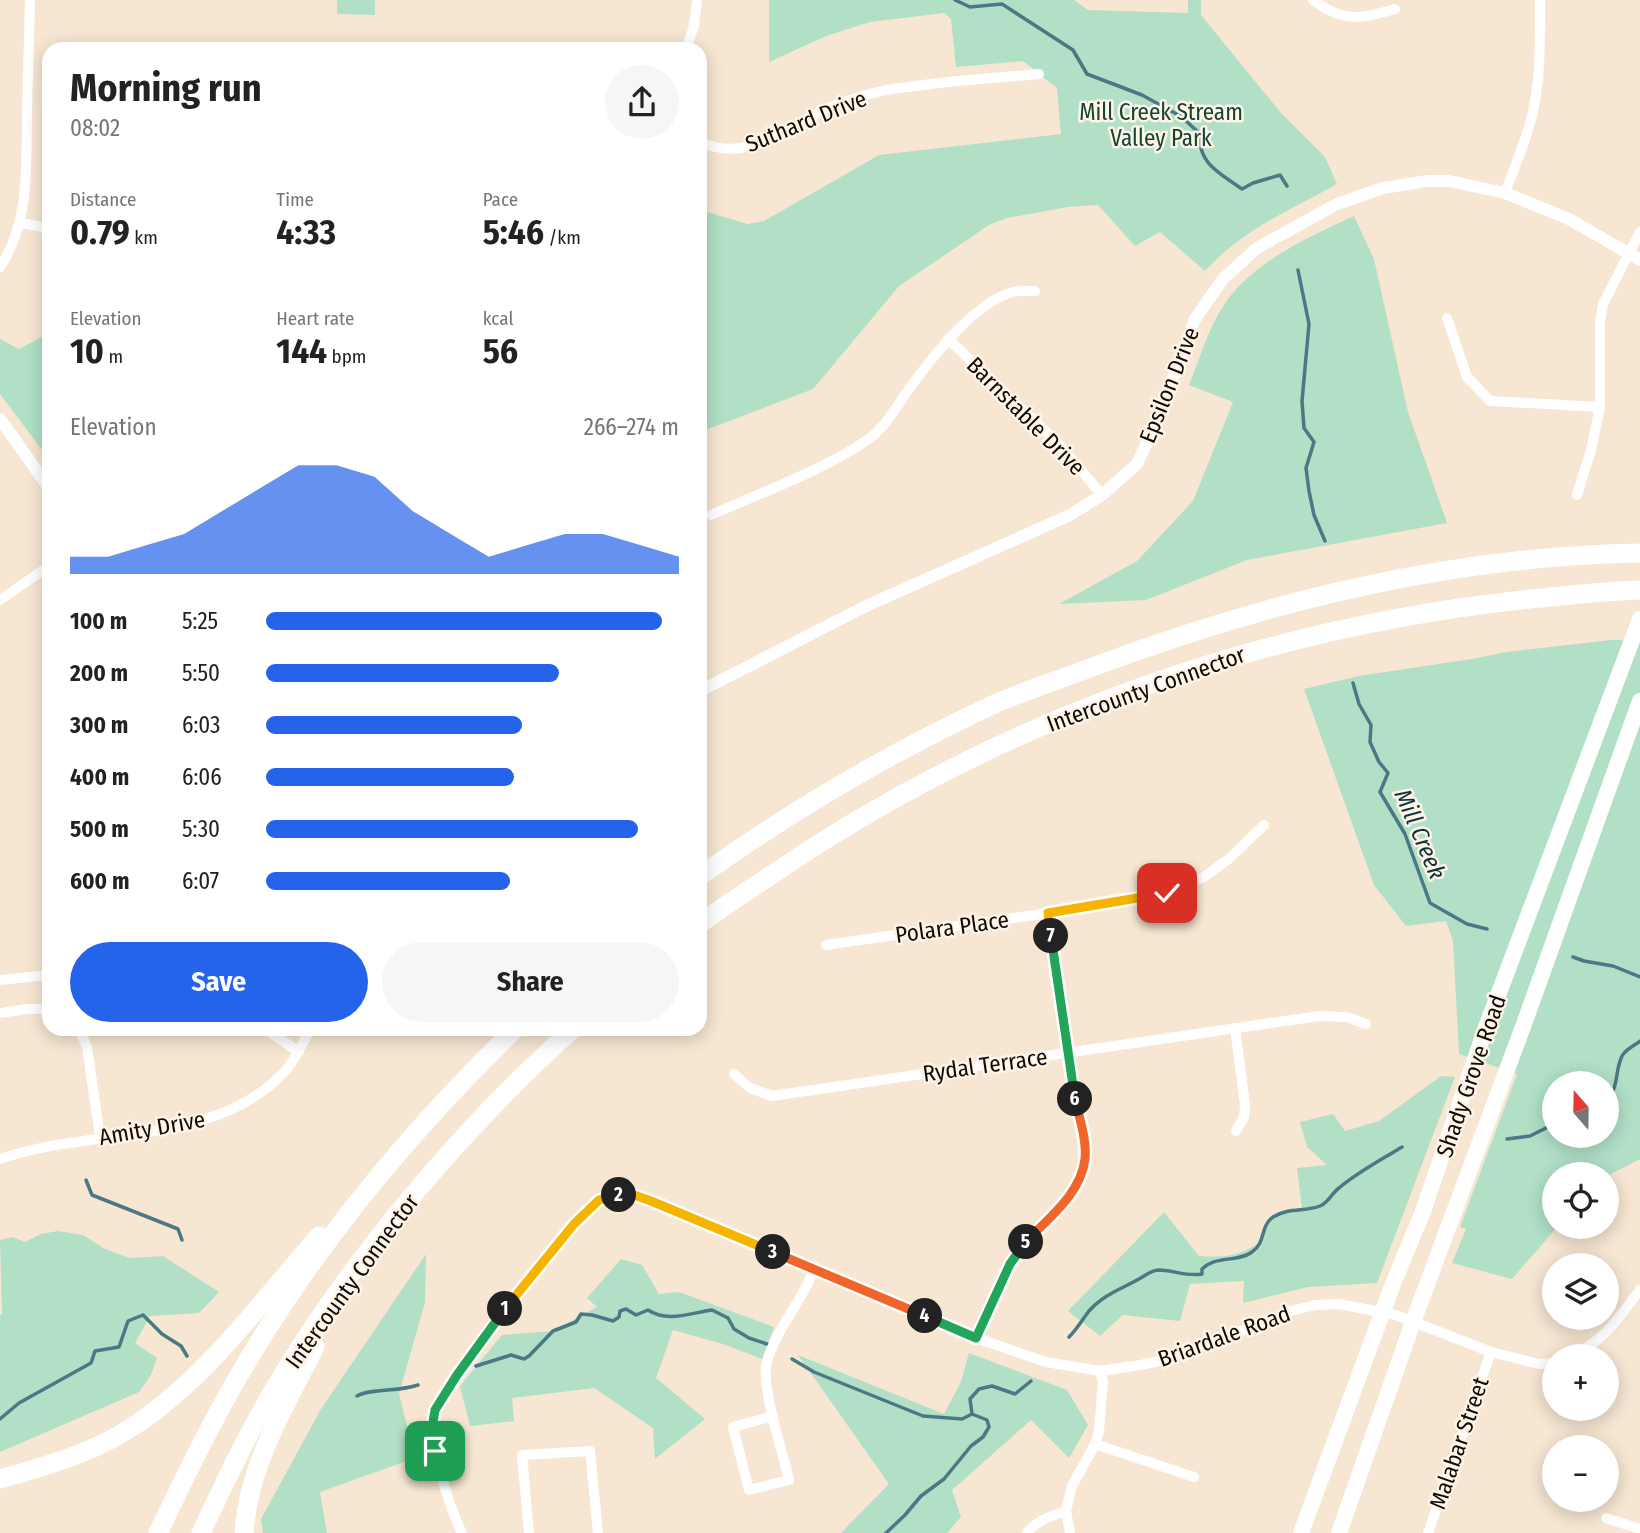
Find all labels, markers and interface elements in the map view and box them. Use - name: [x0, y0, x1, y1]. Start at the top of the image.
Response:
- text: Morning run: [70, 65, 262, 111]
- button: share: [605, 65, 679, 139]
- street label: Suthard Drive: [741, 84, 871, 158]
- park label: Mill Creek Stream Valley Park: [1079, 98, 1243, 152]
- text: 08:02: [70, 114, 120, 142]
- text: Distance: [70, 188, 137, 211]
- text: Time: [276, 188, 314, 211]
- text: Pace: [483, 188, 518, 211]
- text: 0.79: [70, 211, 130, 253]
- text: 4:33: [276, 211, 336, 253]
- text: 5:46: [483, 211, 544, 253]
- text: km: [130, 226, 158, 249]
- text: /km: [544, 226, 581, 249]
- text: Elevation: [70, 307, 142, 330]
- text: Heart rate: [276, 307, 354, 330]
- text: kcal: [483, 307, 513, 330]
- street label: Epsilon Drive: [1133, 323, 1205, 447]
- text: 10: [70, 330, 104, 372]
- text: 144: [276, 330, 327, 372]
- text: 56: [483, 330, 518, 372]
- text: m: [104, 345, 123, 368]
- text: bpm: [327, 345, 366, 368]
- street label: Barnstable Drive: [961, 351, 1091, 481]
- text: Elevation: [70, 413, 157, 441]
- text: 266–274 m: [584, 413, 679, 441]
- text: 100 m: [70, 607, 127, 635]
- text: 5:25: [182, 607, 218, 635]
- street label: Intercounty Connector: [1043, 640, 1249, 738]
- text: 200 m: [70, 659, 128, 687]
- text: 5:50: [182, 659, 220, 687]
- text: 300 m: [70, 711, 128, 739]
- text: 6:03: [182, 711, 220, 739]
- text: 400 m: [70, 763, 129, 791]
- text: 6:06: [182, 763, 222, 791]
- water label: Mill Creek: [1389, 785, 1452, 883]
- text: 500 m: [70, 815, 129, 843]
- text: 5:30: [182, 815, 220, 843]
- pin: [1137, 863, 1197, 923]
- text: 600 m: [70, 867, 129, 895]
- text: 6:07: [182, 867, 219, 895]
- icon: check: [1148, 874, 1186, 912]
- street label: Polara Place: [893, 905, 1011, 949]
- pin: 7: [1034, 918, 1068, 954]
- text: 7: [1046, 924, 1055, 947]
- button: Save: [70, 942, 368, 1022]
- button: Share: [382, 942, 679, 1022]
- street label: Shady Grove Road: [1430, 991, 1512, 1161]
- street label: Rydal Terrace: [921, 1042, 1049, 1088]
- north arrow: [1542, 1071, 1619, 1148]
- map controls: [1542, 1071, 1619, 1512]
- pin: 6: [1058, 1082, 1092, 1116]
- text: 6: [1070, 1087, 1079, 1110]
- street label: Amity Drive: [97, 1105, 207, 1151]
- button: locate: [1542, 1162, 1619, 1239]
- pin: 2: [602, 1178, 636, 1212]
- text: 2: [614, 1183, 623, 1206]
- street label: Intercounty Connector: [279, 1188, 425, 1374]
- pin: 5: [1009, 1224, 1044, 1260]
- text: 5: [1021, 1230, 1030, 1253]
- pin: 3: [756, 1234, 790, 1270]
- text: 3: [768, 1240, 777, 1263]
- button: layers: [1542, 1253, 1619, 1330]
- pin: 1: [488, 1292, 522, 1326]
- text: 1: [500, 1297, 509, 1320]
- pin: 4: [908, 1298, 942, 1334]
- street label: Briardale Road: [1154, 1299, 1294, 1373]
- text: 4: [920, 1304, 929, 1327]
- button: +: [1542, 1344, 1619, 1421]
- street label: Malabar Street: [1423, 1373, 1495, 1513]
- pin: [405, 1421, 465, 1481]
- icon: arrive: [416, 1432, 454, 1470]
- button: −: [1542, 1435, 1619, 1512]

